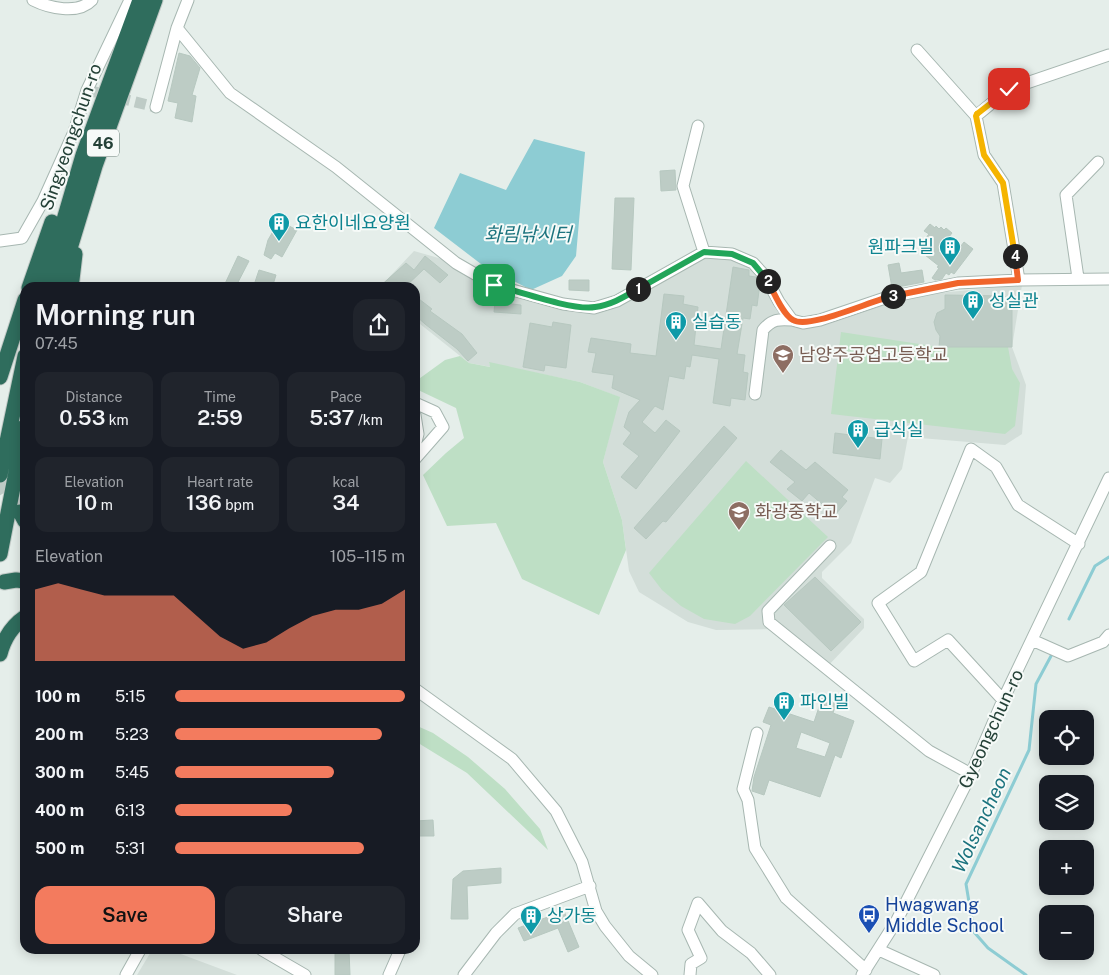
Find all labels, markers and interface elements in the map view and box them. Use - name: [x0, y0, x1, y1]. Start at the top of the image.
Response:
- street label: Singyeongchun-ro: [35, 61, 106, 213]
- pin: [988, 68, 1030, 110]
- icon: check: [995, 75, 1023, 103]
- road number: 46: [87, 130, 119, 156]
- building icon: 요한이네요양원: [267, 211, 291, 242]
- place label: 요한이네요양원: [295, 212, 411, 233]
- water label: 화림낚시터: [484, 223, 574, 245]
- building icon: 원파크빌: [938, 235, 962, 266]
- place label: 원파크빌: [868, 236, 934, 257]
- pin: 4: [1002, 244, 1028, 268]
- text: 4: [1011, 248, 1020, 264]
- pin: [473, 264, 515, 306]
- pin: 2: [756, 268, 780, 294]
- icon: arrive: [480, 271, 508, 299]
- text: 2: [764, 273, 773, 289]
- pin: 1: [626, 276, 650, 302]
- text: 1: [636, 281, 642, 297]
- pin: 3: [880, 284, 906, 308]
- text: 3: [889, 288, 898, 304]
- building icon: 성실관: [961, 289, 985, 320]
- place label: 성실관: [989, 290, 1039, 311]
- text: Morning run: [35, 298, 196, 331]
- button: share: [353, 299, 405, 351]
- building icon: 실습동: [664, 310, 688, 341]
- place label: 실습동: [692, 311, 742, 332]
- text: 07:45: [35, 334, 78, 353]
- school or university icon: 남양주공업고등학교: [771, 343, 795, 374]
- place label: 남양주공업고등학교: [799, 344, 948, 365]
- text: Distance: [66, 389, 122, 405]
- text: Time: [204, 389, 236, 405]
- text: Pace: [330, 389, 362, 405]
- text: 0.53: [59, 405, 105, 430]
- text: 2:59: [197, 405, 243, 430]
- text: 5:37: [309, 405, 354, 430]
- text: km: [105, 412, 129, 428]
- text: /km: [354, 412, 383, 428]
- building icon: 급식실: [846, 418, 870, 449]
- place label: 급식실: [874, 419, 924, 440]
- text: Elevation: [64, 474, 124, 490]
- text: Heart rate: [187, 474, 253, 490]
- text: kcal: [332, 474, 360, 490]
- text: 10: [75, 490, 97, 515]
- text: 136: [186, 490, 222, 515]
- text: 34: [332, 490, 360, 515]
- text: m: [97, 497, 113, 513]
- text: bpm: [222, 497, 254, 513]
- school or university icon: 화광중학교: [727, 500, 751, 531]
- place label: 화광중학교: [755, 501, 838, 522]
- text: Elevation: [35, 547, 103, 566]
- text: 105–115 m: [330, 547, 405, 566]
- street label: Gyeongchun-ro: [954, 666, 1027, 792]
- text: 100 m: [35, 687, 80, 706]
- text: 5:15: [115, 687, 146, 706]
- building icon: 파인빌: [772, 690, 796, 721]
- place label: 파인빌: [800, 691, 850, 712]
- map controls: [1039, 710, 1094, 960]
- button: locate: [1039, 710, 1094, 765]
- text: 200 m: [35, 725, 84, 744]
- text: 5:23: [115, 725, 149, 744]
- text: 300 m: [35, 763, 84, 782]
- text: 5:45: [115, 763, 149, 782]
- water label: Wolsancheon: [947, 764, 1015, 876]
- button: layers: [1039, 775, 1094, 830]
- text: 400 m: [35, 801, 84, 820]
- text: 6:13: [115, 801, 145, 820]
- text: 500 m: [35, 839, 84, 858]
- text: 5:31: [115, 839, 145, 858]
- button: +: [1039, 840, 1094, 895]
- button: Save: [35, 886, 215, 944]
- button: Share: [225, 886, 405, 944]
- place label: Hwagwang Middle School: [885, 894, 1004, 936]
- bus stop icon: Hwagwang Middle School: [857, 903, 881, 934]
- building icon: 상가동: [519, 904, 543, 935]
- place label: 상가동: [547, 905, 597, 926]
- button: −: [1039, 905, 1094, 960]

